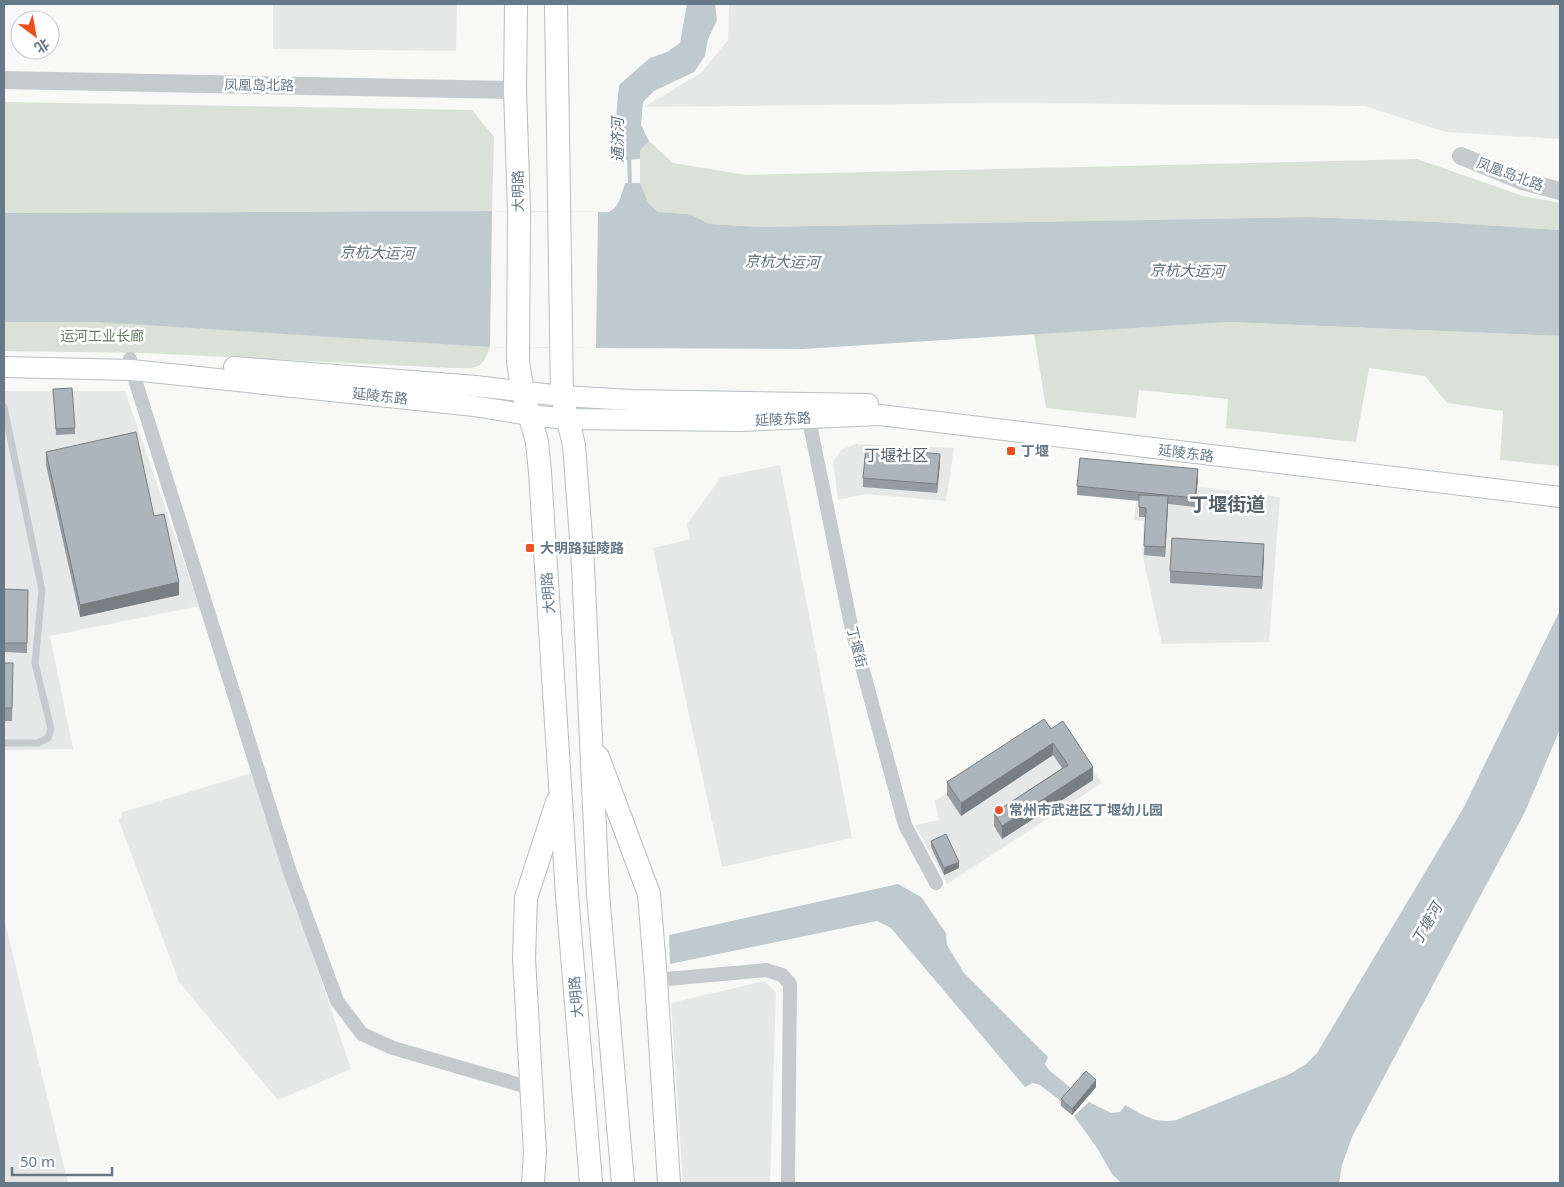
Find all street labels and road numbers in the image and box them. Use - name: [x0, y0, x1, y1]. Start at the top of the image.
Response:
- street label: 凤凰岛北路: [224, 74, 294, 95]
- street label: 凤凰岛北路: [1474, 153, 1546, 194]
- street label: 大明路: [508, 170, 527, 212]
- street label: 延陵东路: [351, 383, 409, 408]
- street label: 延陵东路: [755, 408, 811, 429]
- street label: 延陵东路: [1157, 440, 1215, 465]
- street label: 大明路: [537, 571, 558, 615]
- street label: 丁堰街: [843, 624, 872, 670]
- street label: 大明路: [564, 975, 587, 1019]

